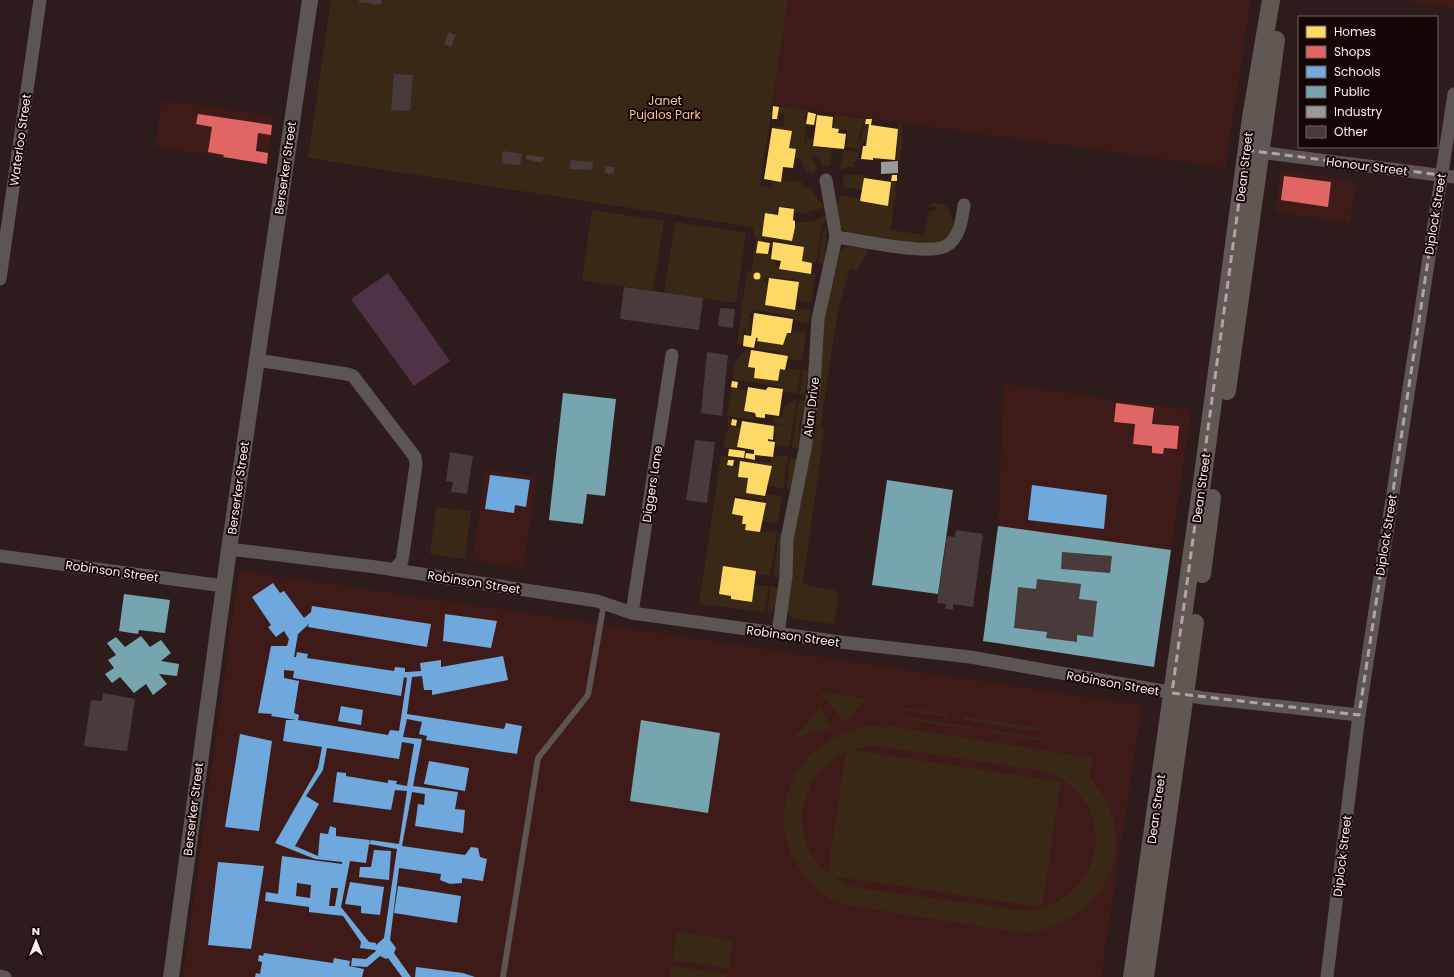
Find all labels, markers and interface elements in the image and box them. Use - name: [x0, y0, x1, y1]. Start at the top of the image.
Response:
- legend: [1298, 16, 1438, 148]
- text: Homes: [1334, 23, 1376, 40]
- text: Shops: [1334, 43, 1371, 60]
- text: Schools: [1334, 63, 1381, 80]
- text: Public: [1334, 83, 1370, 100]
- park label: Janet Pujalos Park: [629, 92, 702, 123]
- street label: Waterloo Street: [5, 93, 35, 187]
- text: Industry: [1334, 103, 1383, 120]
- street label: Berserker Street: [270, 120, 300, 216]
- text: Other: [1334, 123, 1368, 140]
- street label: Dean Street: [1231, 131, 1257, 203]
- street label: Honour Street: [1325, 153, 1409, 179]
- street label: Diplock Street: [1420, 172, 1450, 256]
- street label: Alan Drive: [799, 376, 823, 438]
- street label: Berserker Street: [223, 440, 253, 536]
- street label: Diggers Lane: [638, 444, 666, 524]
- street label: Dean Street: [1188, 452, 1214, 524]
- street label: Diplock Street: [1371, 493, 1401, 577]
- street label: Robinson Street: [64, 556, 160, 586]
- street label: Robinson Street: [426, 566, 522, 598]
- street label: Robinson Street: [745, 621, 841, 651]
- street label: Robinson Street: [1065, 666, 1161, 700]
- street label: Berserker Street: [179, 761, 207, 857]
- street label: Dean Street: [1143, 773, 1169, 845]
- street label: Diplock Street: [1329, 814, 1355, 898]
- north arrow: [16, 921, 56, 961]
- text: N: [32, 923, 40, 939]

